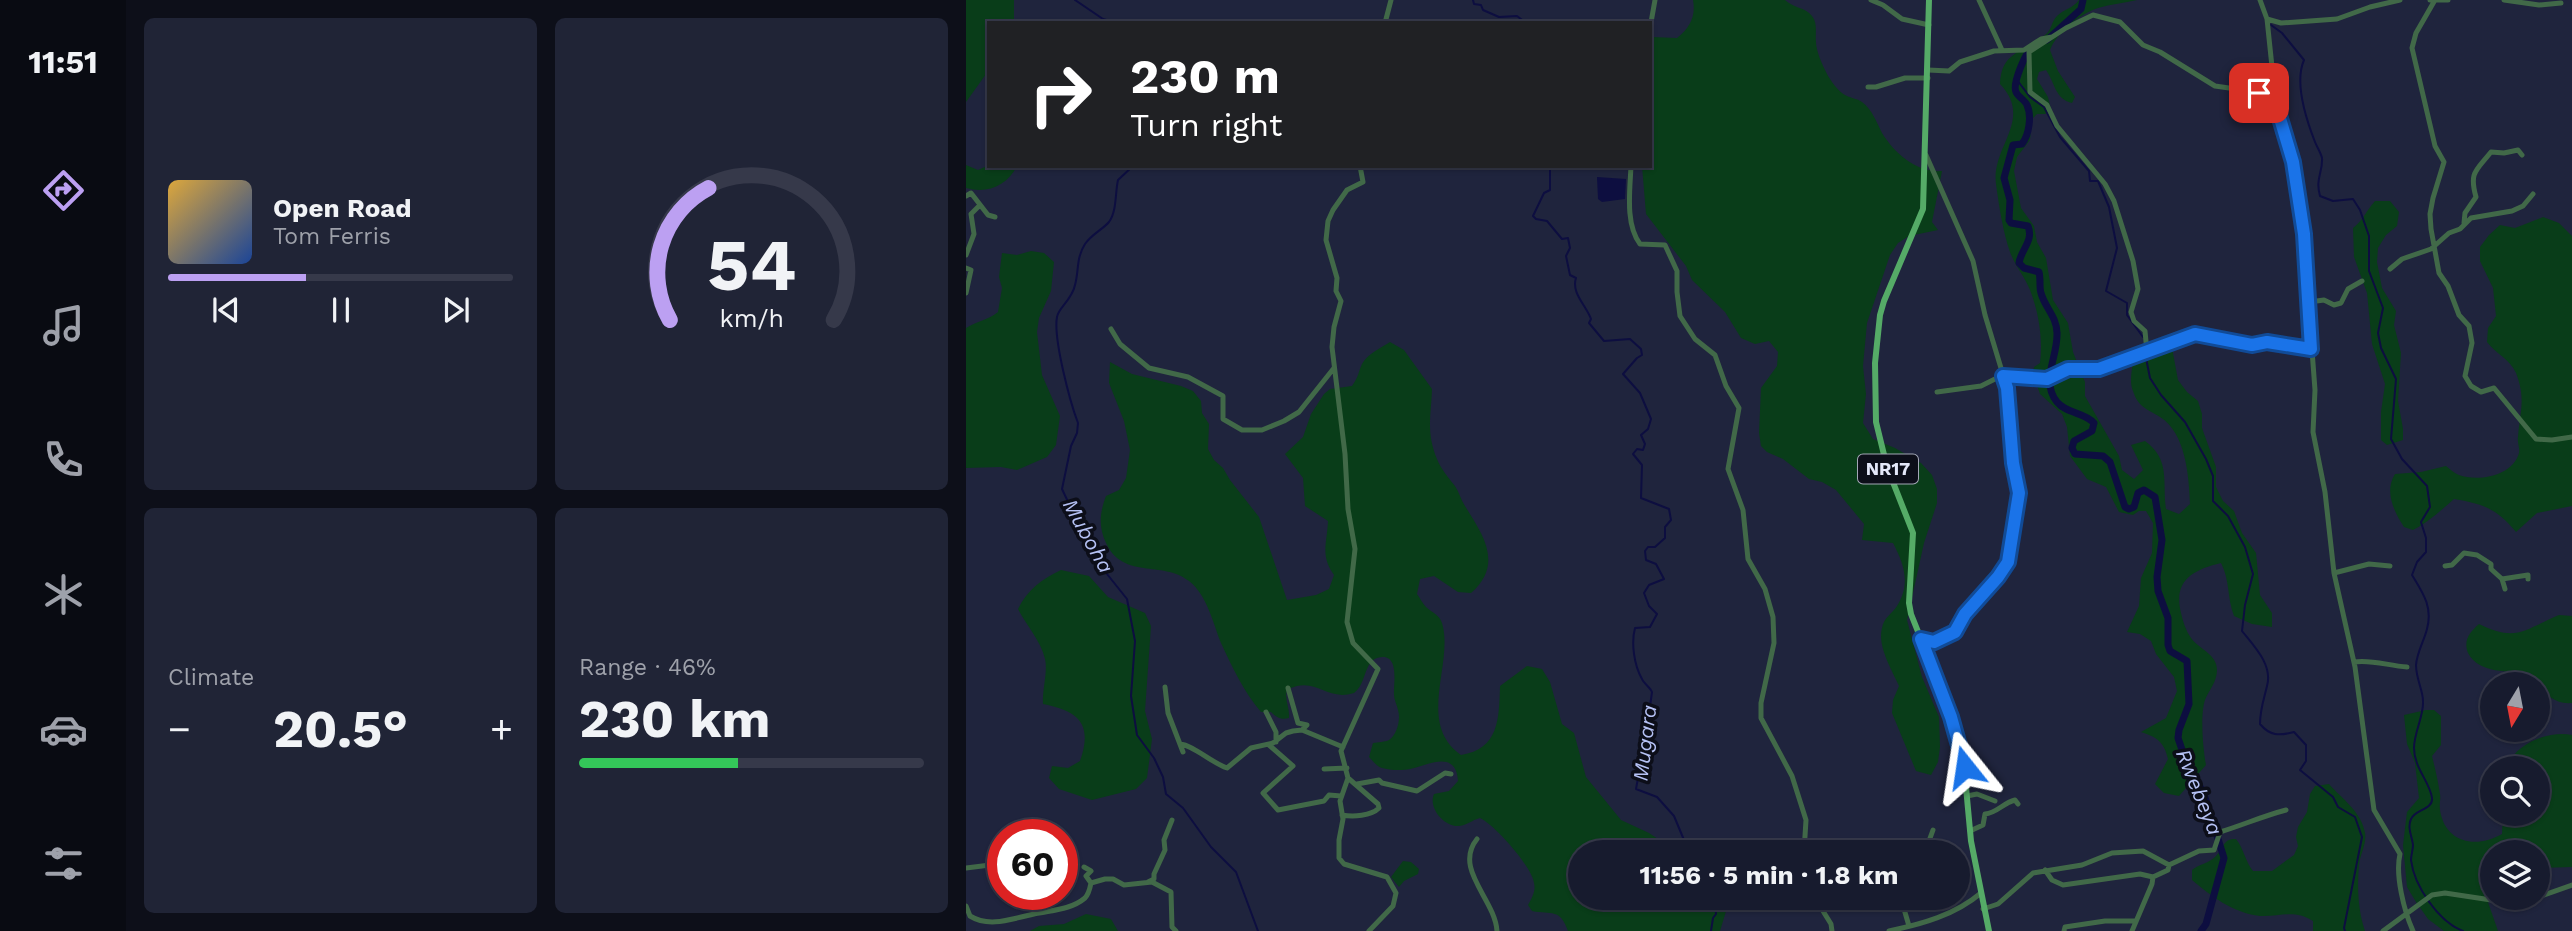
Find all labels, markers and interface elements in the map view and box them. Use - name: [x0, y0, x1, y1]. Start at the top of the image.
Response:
- text: 11:51: [28, 43, 98, 81]
- text: 230 m: [1130, 47, 1280, 105]
- icon: right: [1015, 49, 1106, 140]
- pin: [2229, 63, 2289, 123]
- icon: arrive: [2240, 74, 2278, 112]
- text: Turn right: [1130, 106, 1282, 144]
- icon: directions: [39, 166, 88, 215]
- text: Open Road: [273, 193, 411, 223]
- text: Tom Ferris: [273, 223, 391, 250]
- text: 54: [707, 223, 796, 309]
- icon: previous: [207, 291, 245, 329]
- icon: pause: [322, 291, 360, 329]
- icon: next: [437, 291, 475, 329]
- icon: music: [39, 301, 88, 350]
- text: km/h: [719, 304, 784, 333]
- icon: phone: [39, 435, 88, 484]
- road number: NR17: [1858, 454, 1918, 484]
- water label: Muboha: [1058, 494, 1119, 577]
- icon: climate: [39, 570, 88, 619]
- text: Range · 46%: [579, 654, 716, 681]
- text: Climate: [168, 664, 254, 691]
- north arrow: [2480, 672, 2550, 742]
- map controls: [2480, 672, 2550, 910]
- text: 230 km: [579, 689, 770, 750]
- text: 20.5°: [273, 699, 408, 760]
- water label: Mugara: [1627, 703, 1662, 782]
- icon: car: [39, 705, 88, 754]
- text: −: [168, 707, 191, 751]
- text: +: [490, 707, 513, 751]
- position arrow: [1928, 730, 2002, 804]
- water label: Rwebeya: [2171, 745, 2228, 839]
- button: search: [2480, 756, 2550, 826]
- speed limit sign: 60: [987, 819, 1078, 910]
- icon: filters: [39, 839, 88, 888]
- button: layers: [2480, 840, 2550, 910]
- text: 11:56 · 5 min · 1.8 km: [1639, 860, 1899, 890]

